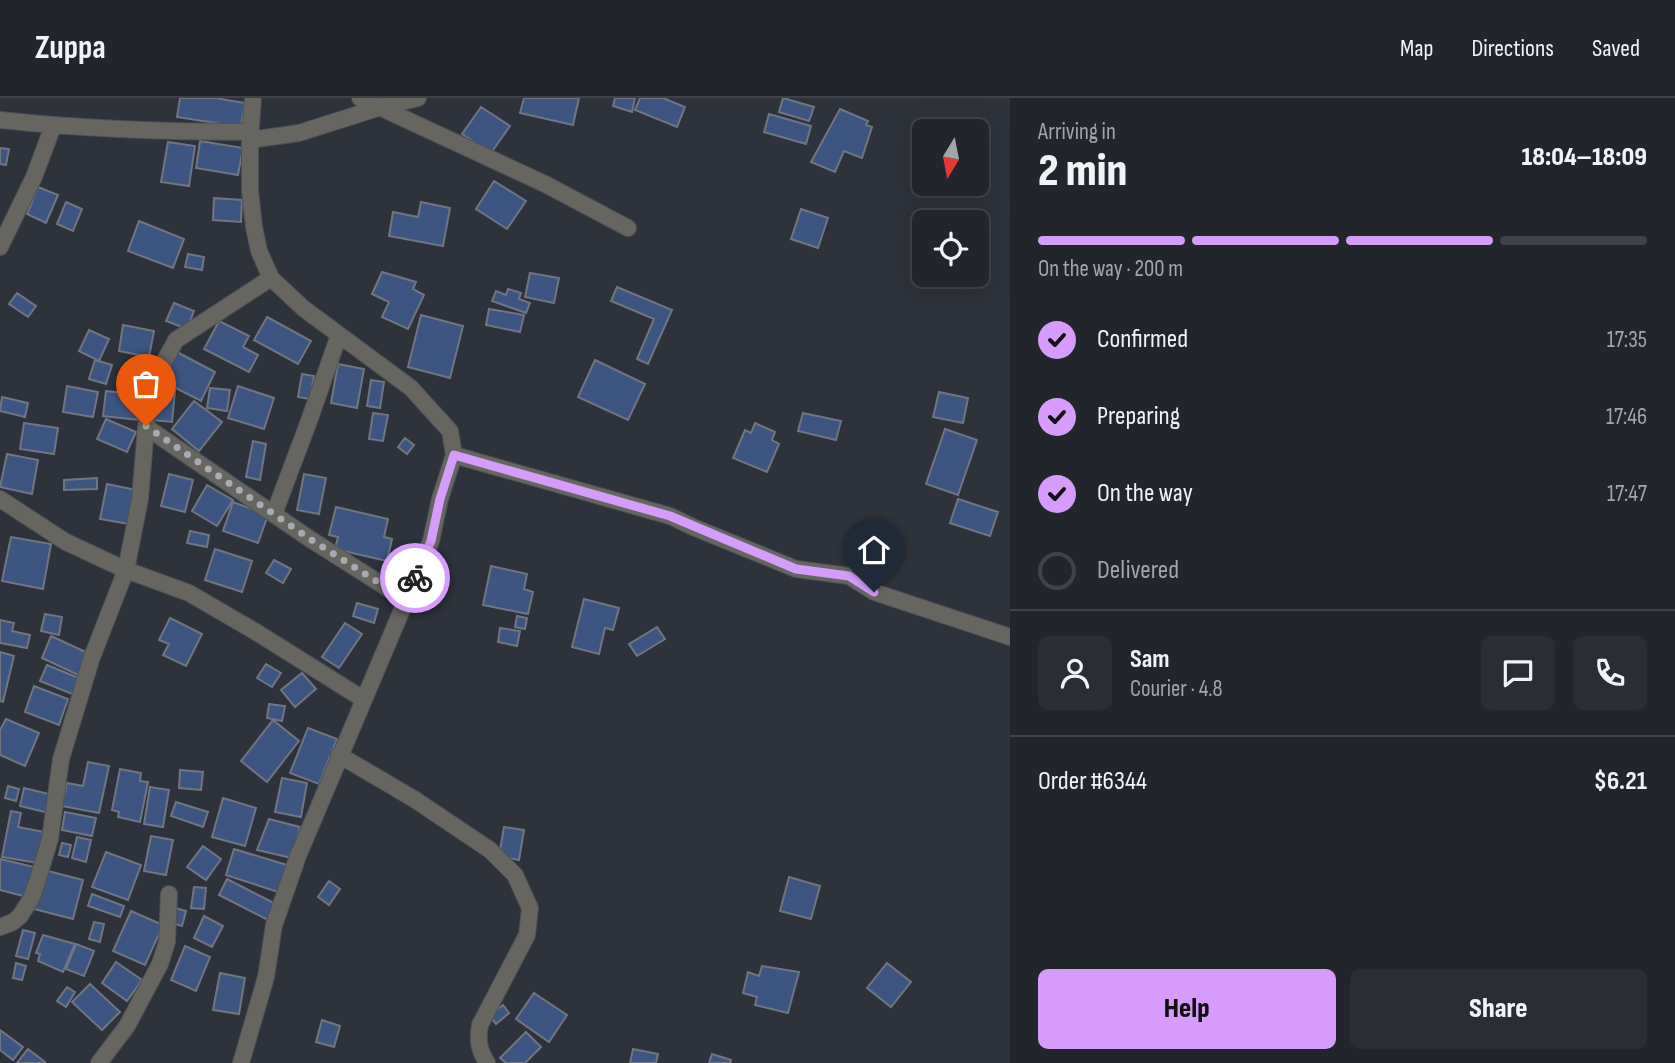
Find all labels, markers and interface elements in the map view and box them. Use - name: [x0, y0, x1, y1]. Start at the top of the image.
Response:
- text: Zuppa: [35, 28, 106, 68]
- text: Map: [1400, 34, 1433, 63]
- text: Directions: [1471, 34, 1554, 63]
- text: Saved: [1592, 34, 1640, 63]
- text: Arriving in: [1038, 118, 1116, 146]
- north arrow: [912, 119, 989, 196]
- map controls: [912, 119, 989, 287]
- text: 18:04–18:09: [1522, 142, 1647, 173]
- text: 2 min: [1038, 144, 1127, 199]
- button: locate: [912, 210, 989, 287]
- text: On the way · 200 m: [1038, 255, 1183, 283]
- icon: check: [1038, 321, 1076, 359]
- text: Confirmed: [1097, 324, 1188, 355]
- text: 17:35: [1607, 326, 1647, 354]
- pin: [116, 354, 176, 426]
- icon: bag: [127, 365, 165, 403]
- icon: check: [1038, 398, 1076, 436]
- text: Preparing: [1097, 401, 1180, 432]
- text: 17:46: [1606, 403, 1647, 431]
- icon: check: [1038, 475, 1076, 513]
- text: On the way: [1097, 478, 1193, 509]
- text: 17:47: [1607, 480, 1647, 508]
- pin: [844, 520, 904, 592]
- icon: home: [855, 531, 893, 569]
- courier: [380, 543, 450, 613]
- text: Delivered: [1097, 555, 1179, 586]
- icon: bike: [396, 559, 434, 597]
- button: person: [1038, 636, 1112, 710]
- button: chat: [1481, 636, 1555, 710]
- button: phone: [1573, 636, 1647, 710]
- text: Sam: [1130, 644, 1170, 675]
- text: Courier · 4.8: [1130, 675, 1223, 703]
- text: Order #6344: [1038, 766, 1147, 797]
- text: $6.21: [1594, 766, 1647, 797]
- button: Help: [1038, 969, 1336, 1049]
- button: Share: [1350, 969, 1647, 1049]

